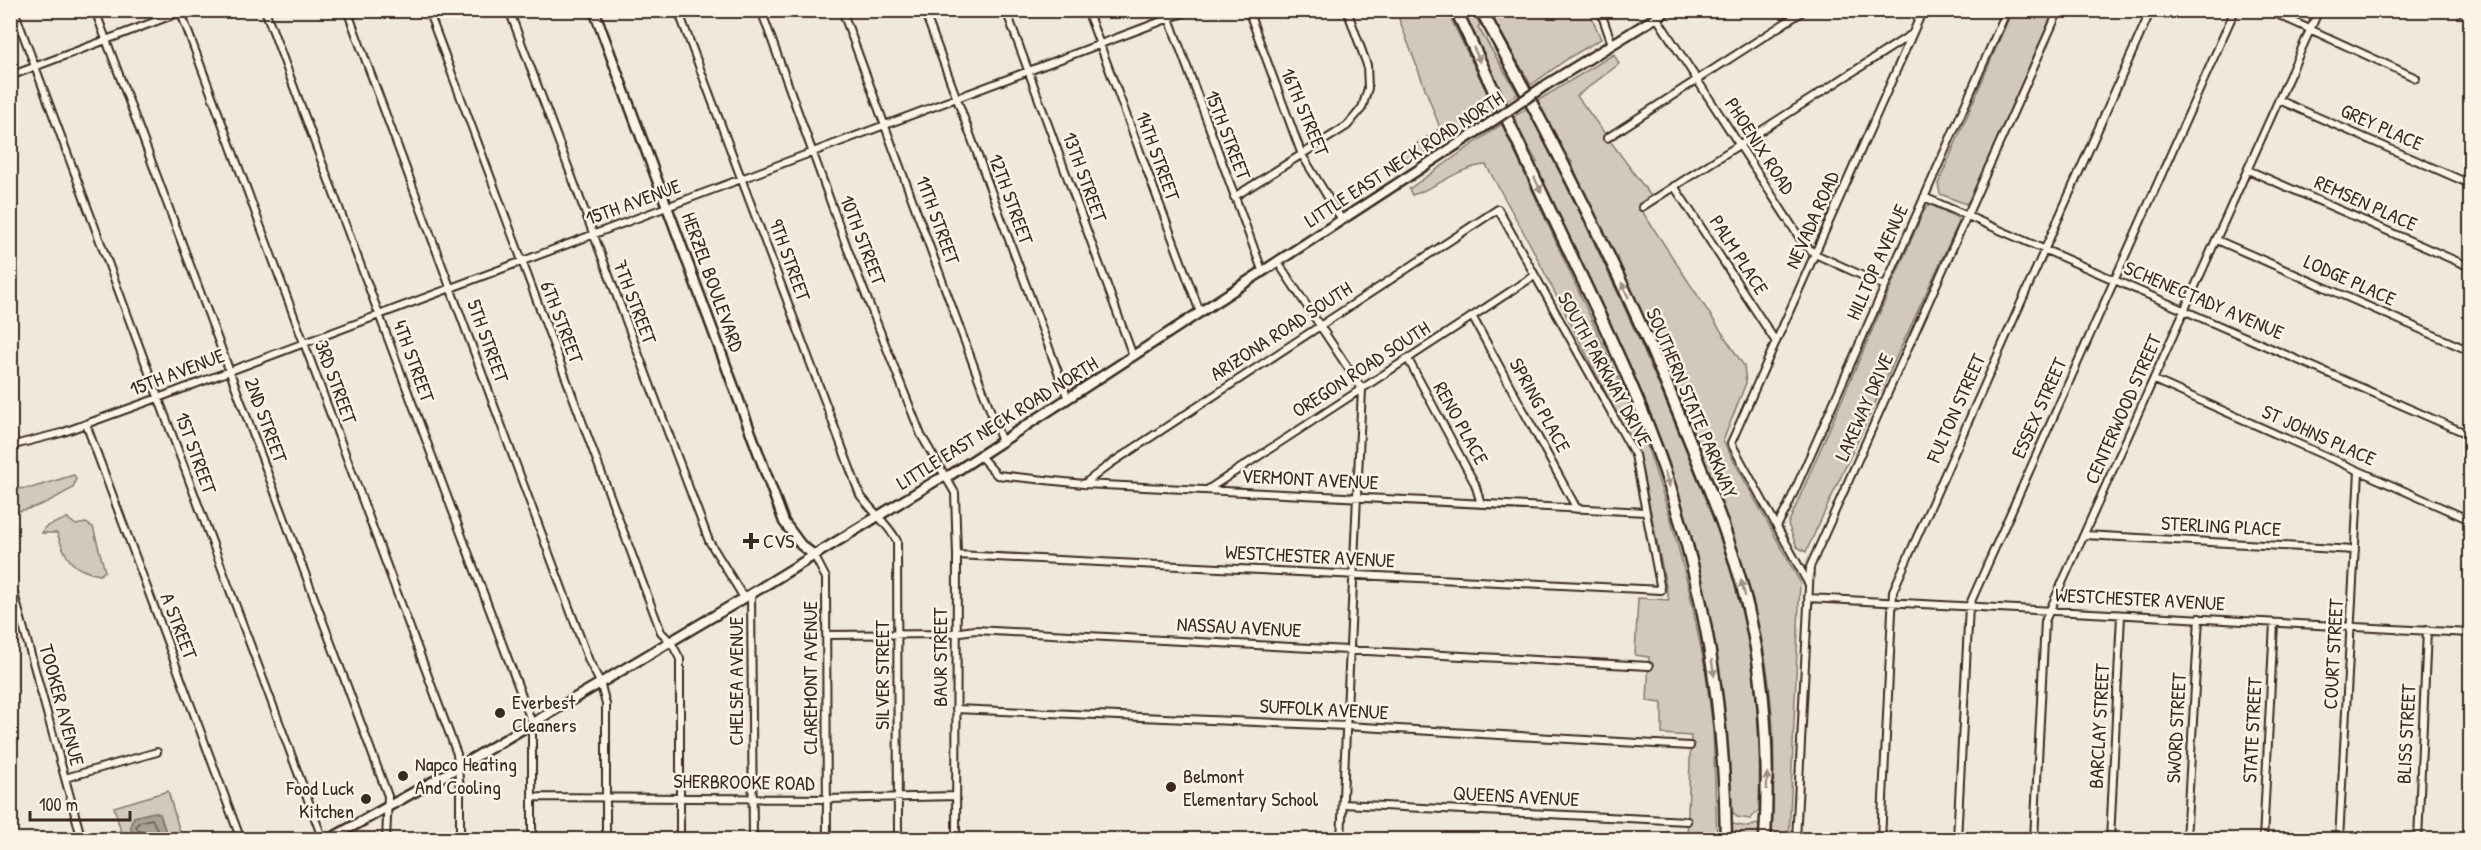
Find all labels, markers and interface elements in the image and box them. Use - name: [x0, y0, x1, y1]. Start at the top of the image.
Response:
- one-way arrow: [1473, 46, 1482, 63]
- street label: 16TH STREET: [1275, 64, 1336, 161]
- street label: LITTLE EAST NECK ROAD NORTH: [1299, 84, 1509, 233]
- street label: 15TH STREET: [1199, 86, 1258, 184]
- street label: PHOENIX ROAD: [1719, 92, 1802, 200]
- street label: GREY PLACE: [2337, 96, 2428, 157]
- street label: 14TH STREET: [1130, 108, 1187, 205]
- street label: 13TH STREET: [1057, 128, 1114, 226]
- street label: 12TH STREET: [983, 150, 1041, 248]
- street label: NEVADA ROAD: [1778, 166, 1845, 273]
- street label: REMSEN PLACE: [2311, 168, 2422, 237]
- street label: 15TH AVENUE: [582, 172, 684, 231]
- street label: 11TH STREET: [910, 172, 967, 269]
- one-way arrow: [1534, 177, 1543, 194]
- street label: 10TH STREET: [834, 191, 893, 289]
- street label: HILLTOP AVENUE: [1839, 200, 1914, 324]
- street label: HERZEL BOULEVARD: [676, 208, 751, 356]
- street label: PALM PLACE: [1704, 210, 1775, 300]
- street label: 9TH STREET: [763, 215, 818, 305]
- street label: LODGE PLACE: [2300, 247, 2400, 312]
- street label: SCHENECTADY AVENUE: [2120, 254, 2288, 345]
- street label: 7TH STREET: [607, 256, 664, 348]
- street label: ARIZONA ROAD SOUTH: [1205, 275, 1357, 387]
- street label: 6TH STREET: [534, 277, 591, 367]
- one-way arrow: [1620, 281, 1629, 299]
- street label: SOUTH PARKWAY DRIVE: [1552, 287, 1659, 451]
- street label: 5TH STREET: [461, 296, 516, 387]
- street label: SOUTHERN STATE PARKWAY: [1640, 304, 1745, 502]
- street label: OREGON ROAD SOUTH: [1287, 314, 1435, 423]
- street label: 4TH STREET: [387, 316, 442, 406]
- street label: CENTERWOOD STREET: [2077, 329, 2168, 488]
- street label: 3RD STREET: [309, 336, 364, 428]
- street label: 15TH AVENUE: [126, 341, 228, 402]
- street label: LAKEWAY DRIVE: [1828, 348, 1899, 465]
- street label: LITTLE EAST NECK ROAD NORTH: [891, 349, 1103, 496]
- street label: FULTON STREET: [1919, 349, 1992, 467]
- street label: SPRING PLACE: [1503, 353, 1578, 457]
- street label: ESSEX STREET: [2004, 353, 2073, 462]
- street label: 2ND STREET: [239, 374, 295, 467]
- street label: RENO PLACE: [1428, 376, 1495, 469]
- street label: ST JOHNS PLACE: [2258, 397, 2381, 472]
- street label: 1ST STREET: [169, 408, 224, 498]
- street label: VERMONT AVENUE: [1241, 461, 1379, 496]
- one-way arrow: [1663, 470, 1673, 488]
- street label: STERLING PLACE: [2160, 509, 2282, 542]
- place label: CVS: [763, 527, 794, 554]
- marker: CVS: [744, 534, 758, 548]
- street label: WESTCHESTER AVENUE: [1224, 538, 1396, 573]
- one-way arrow: [1738, 579, 1747, 597]
- street label: WESTCHESTER AVENUE: [2054, 581, 2226, 616]
- street label: A STREET: [154, 589, 205, 663]
- street label: COURT STREET: [2316, 597, 2349, 710]
- street label: CLAREMONT AVENUE: [796, 601, 823, 755]
- street label: BAUR STREET: [926, 607, 953, 707]
- street label: NASSAU AVENUE: [1176, 610, 1302, 643]
- street label: CHELSEA AVENUE: [722, 616, 749, 746]
- street label: SILVER STREET: [868, 619, 895, 730]
- street label: TOOKER AVENUE: [33, 641, 92, 769]
- one-way arrow: [1708, 659, 1717, 678]
- street label: BARCLAY STREET: [2082, 662, 2115, 789]
- street label: SWORD STREET: [2159, 671, 2192, 784]
- street label: STATE STREET: [2235, 676, 2268, 783]
- street label: BLISS STREET: [2389, 683, 2422, 785]
- place label: Everbest Cleaners: [512, 688, 577, 738]
- street label: SUFFOLK AVENUE: [1259, 692, 1389, 725]
- marker: Everbest Cleaners: [493, 706, 507, 720]
- place label: Napco Heating And Cooling: [415, 750, 517, 800]
- place label: Belmont Elementary School: [1183, 762, 1319, 812]
- street label: SHERBROOKE ROAD: [673, 767, 815, 796]
- marker: Napco Heating And Cooling: [396, 769, 410, 783]
- one-way arrow: [1762, 772, 1772, 791]
- place label: Food Luck Kitchen: [285, 774, 354, 824]
- street label: QUEENS AVENUE: [1452, 779, 1580, 812]
- marker: Belmont Elementary School: [1164, 780, 1178, 794]
- scale bar: [30, 784, 130, 822]
- text: 100 m: [39, 792, 78, 817]
- marker: Food Luck Kitchen: [359, 792, 373, 806]

